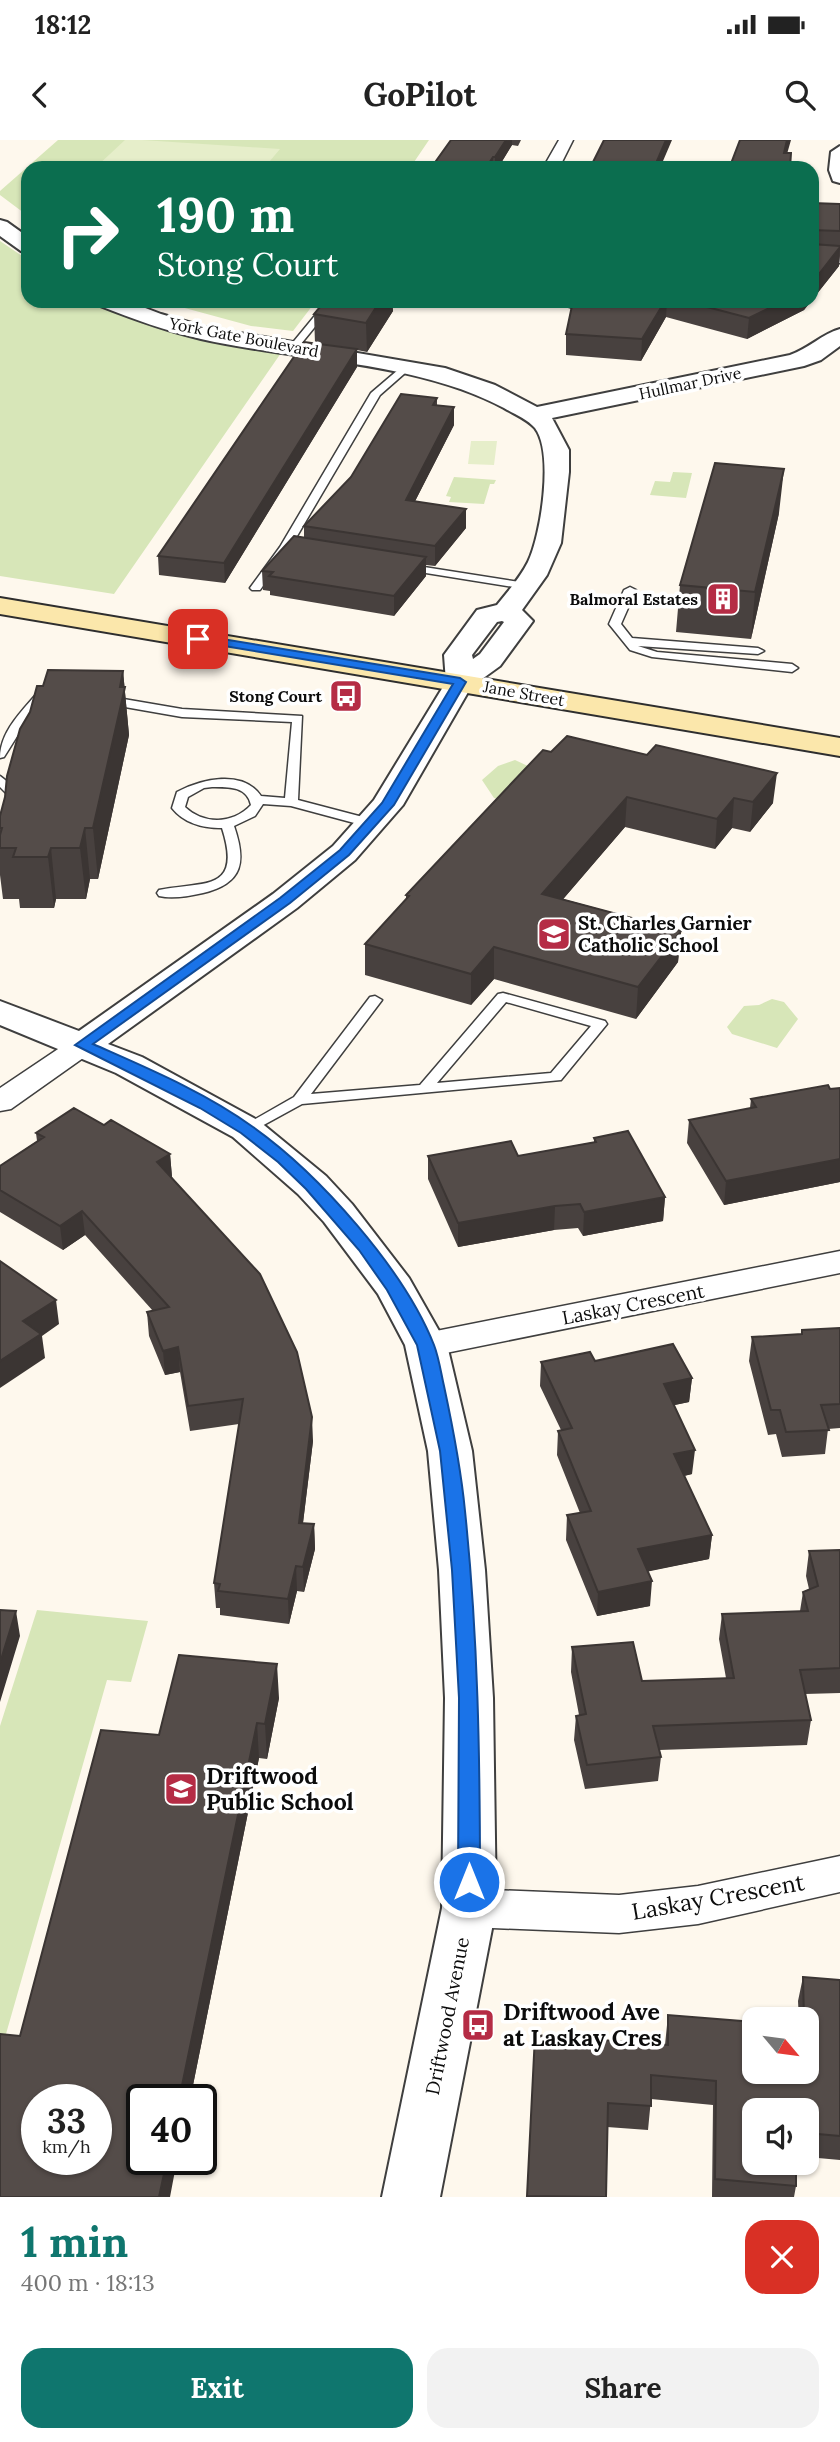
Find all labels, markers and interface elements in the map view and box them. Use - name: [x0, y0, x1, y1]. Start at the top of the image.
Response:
- text: 18:12: [35, 8, 91, 41]
- text: GoPilot: [363, 74, 477, 115]
- icon: back: [21, 76, 59, 114]
- icon: search: [781, 76, 819, 114]
- text: 190 m: [157, 183, 294, 245]
- icon: right: [42, 189, 133, 280]
- text: Stong Court: [157, 244, 338, 285]
- street label: York Gate Boulevard: [167, 313, 321, 361]
- street label: Hullmar Drive: [637, 362, 743, 404]
- building icon: Balmoral Estates: [704, 580, 742, 618]
- place label: Balmoral Estates: [570, 589, 698, 609]
- pin: [168, 609, 228, 669]
- icon: arrive: [179, 620, 217, 658]
- street label: Jane Street: [481, 676, 567, 710]
- bus stop icon: Stong Court: [327, 677, 365, 715]
- place label: Stong Court: [229, 686, 322, 706]
- place label: St. Charles Garnier Catholic School: [578, 911, 752, 957]
- school or university icon: St. Charles Garnier Catholic School: [535, 915, 573, 953]
- street label: Laskay Crescent: [560, 1278, 707, 1330]
- place label: Driftwood Public School: [206, 1761, 354, 1816]
- school or university icon: Driftwood Public School: [162, 1770, 200, 1808]
- position arrow: [432, 1845, 506, 1919]
- street label: Laskay Crescent: [629, 1867, 807, 1926]
- street label: Driftwood Avenue: [420, 1935, 474, 2097]
- place label: Driftwood Ave at Laskay Cres: [503, 1997, 662, 2052]
- bus stop icon: Driftwood Ave at Laskay Cres: [459, 2006, 497, 2044]
- north arrow: [742, 2007, 819, 2084]
- map controls: [742, 2007, 819, 2175]
- speed limit sign: 40: [126, 2084, 217, 2175]
- text: 33: [47, 2098, 86, 2143]
- button: sound: [742, 2098, 819, 2175]
- text: km/h: [42, 2135, 91, 2158]
- text: 1 min: [21, 2215, 128, 2269]
- button: close: [745, 2220, 819, 2294]
- text: 400 m · 18:13: [21, 2268, 155, 2297]
- button: Exit: [21, 2348, 413, 2428]
- button: Share: [427, 2348, 819, 2428]

